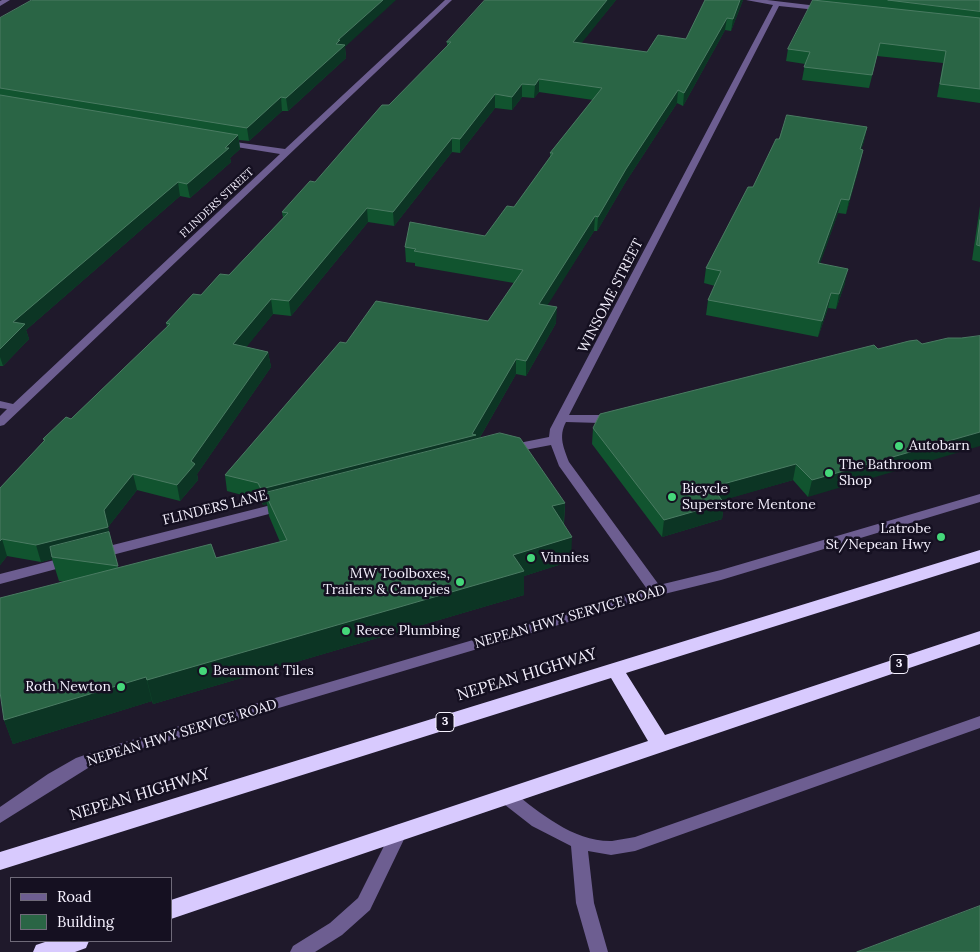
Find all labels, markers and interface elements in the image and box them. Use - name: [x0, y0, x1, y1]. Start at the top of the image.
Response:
- street label: FLINDERS STREET: [177, 165, 257, 241]
- street label: WINSOME STREET: [575, 236, 647, 356]
- place label: Autobarn: [909, 438, 970, 454]
- marker: Autobarn: [893, 440, 905, 452]
- place label: The Bathroom Shop: [839, 457, 932, 490]
- marker: The Bathroom Shop: [823, 467, 835, 479]
- place label: Bicycle Superstore Mentone: [682, 481, 816, 514]
- street label: FLINDERS LANE: [161, 487, 269, 529]
- marker: Bicycle Superstore Mentone: [666, 491, 678, 503]
- place label: Latrobe St/Nepean Hwy: [826, 521, 931, 554]
- marker: Latrobe St/Nepean Hwy: [935, 531, 947, 543]
- place label: Vinnies: [541, 550, 589, 566]
- marker: Vinnies: [525, 552, 537, 564]
- place label: MW Toolboxes, Trailers & Canopies: [323, 566, 450, 598]
- marker: MW Toolboxes, Trailers & Canopies: [454, 576, 466, 588]
- street label: NEPEAN HWY SERVICE ROAD: [473, 582, 667, 652]
- place label: Reece Plumbing: [356, 623, 460, 639]
- marker: Reece Plumbing: [340, 625, 352, 637]
- street label: NEPEAN HIGHWAY: [455, 645, 599, 705]
- road number: 3: [890, 654, 908, 674]
- place label: Beaumont Tiles: [213, 663, 314, 679]
- marker: Beaumont Tiles: [197, 665, 209, 677]
- place label: Roth Newton: [25, 679, 111, 695]
- marker: Roth Newton: [115, 681, 127, 693]
- street label: NEPEAN HWY SERVICE ROAD: [85, 696, 279, 770]
- road number: 3: [436, 712, 454, 732]
- street label: NEPEAN HIGHWAY: [68, 765, 212, 825]
- legend: [10, 877, 172, 942]
- text: Road: [57, 887, 92, 906]
- text: Building: [57, 912, 114, 931]

